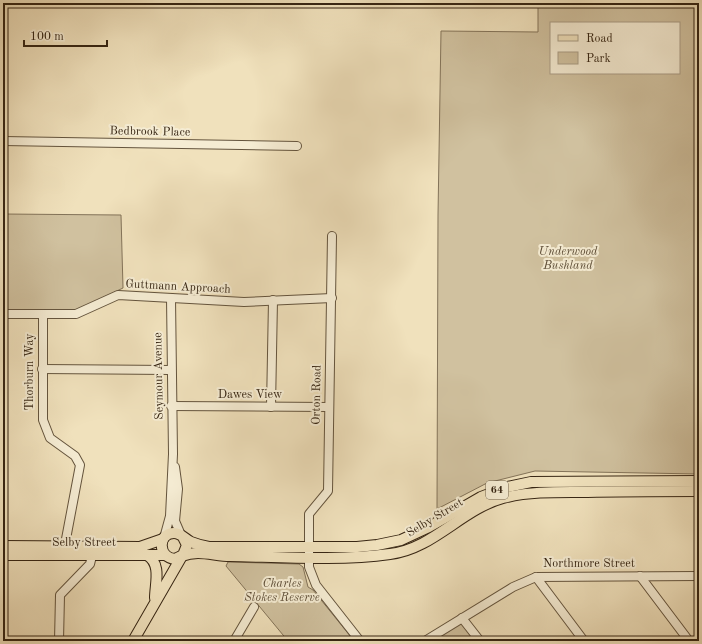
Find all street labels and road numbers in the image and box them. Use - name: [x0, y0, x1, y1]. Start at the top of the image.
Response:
- street label: Bedbrook Place: [110, 125, 191, 139]
- street label: Guttmann Approach: [125, 278, 231, 296]
- street label: Seymour Avenue: [152, 332, 166, 420]
- street label: Thorburn Way: [24, 333, 36, 411]
- street label: Orton Road: [310, 365, 324, 425]
- street label: Dawes View: [218, 389, 283, 401]
- road number: 64: [486, 481, 508, 499]
- street label: Selby Street: [405, 496, 465, 540]
- street label: Selby Street: [52, 537, 116, 549]
- street label: Northmore Street: [543, 558, 635, 570]

